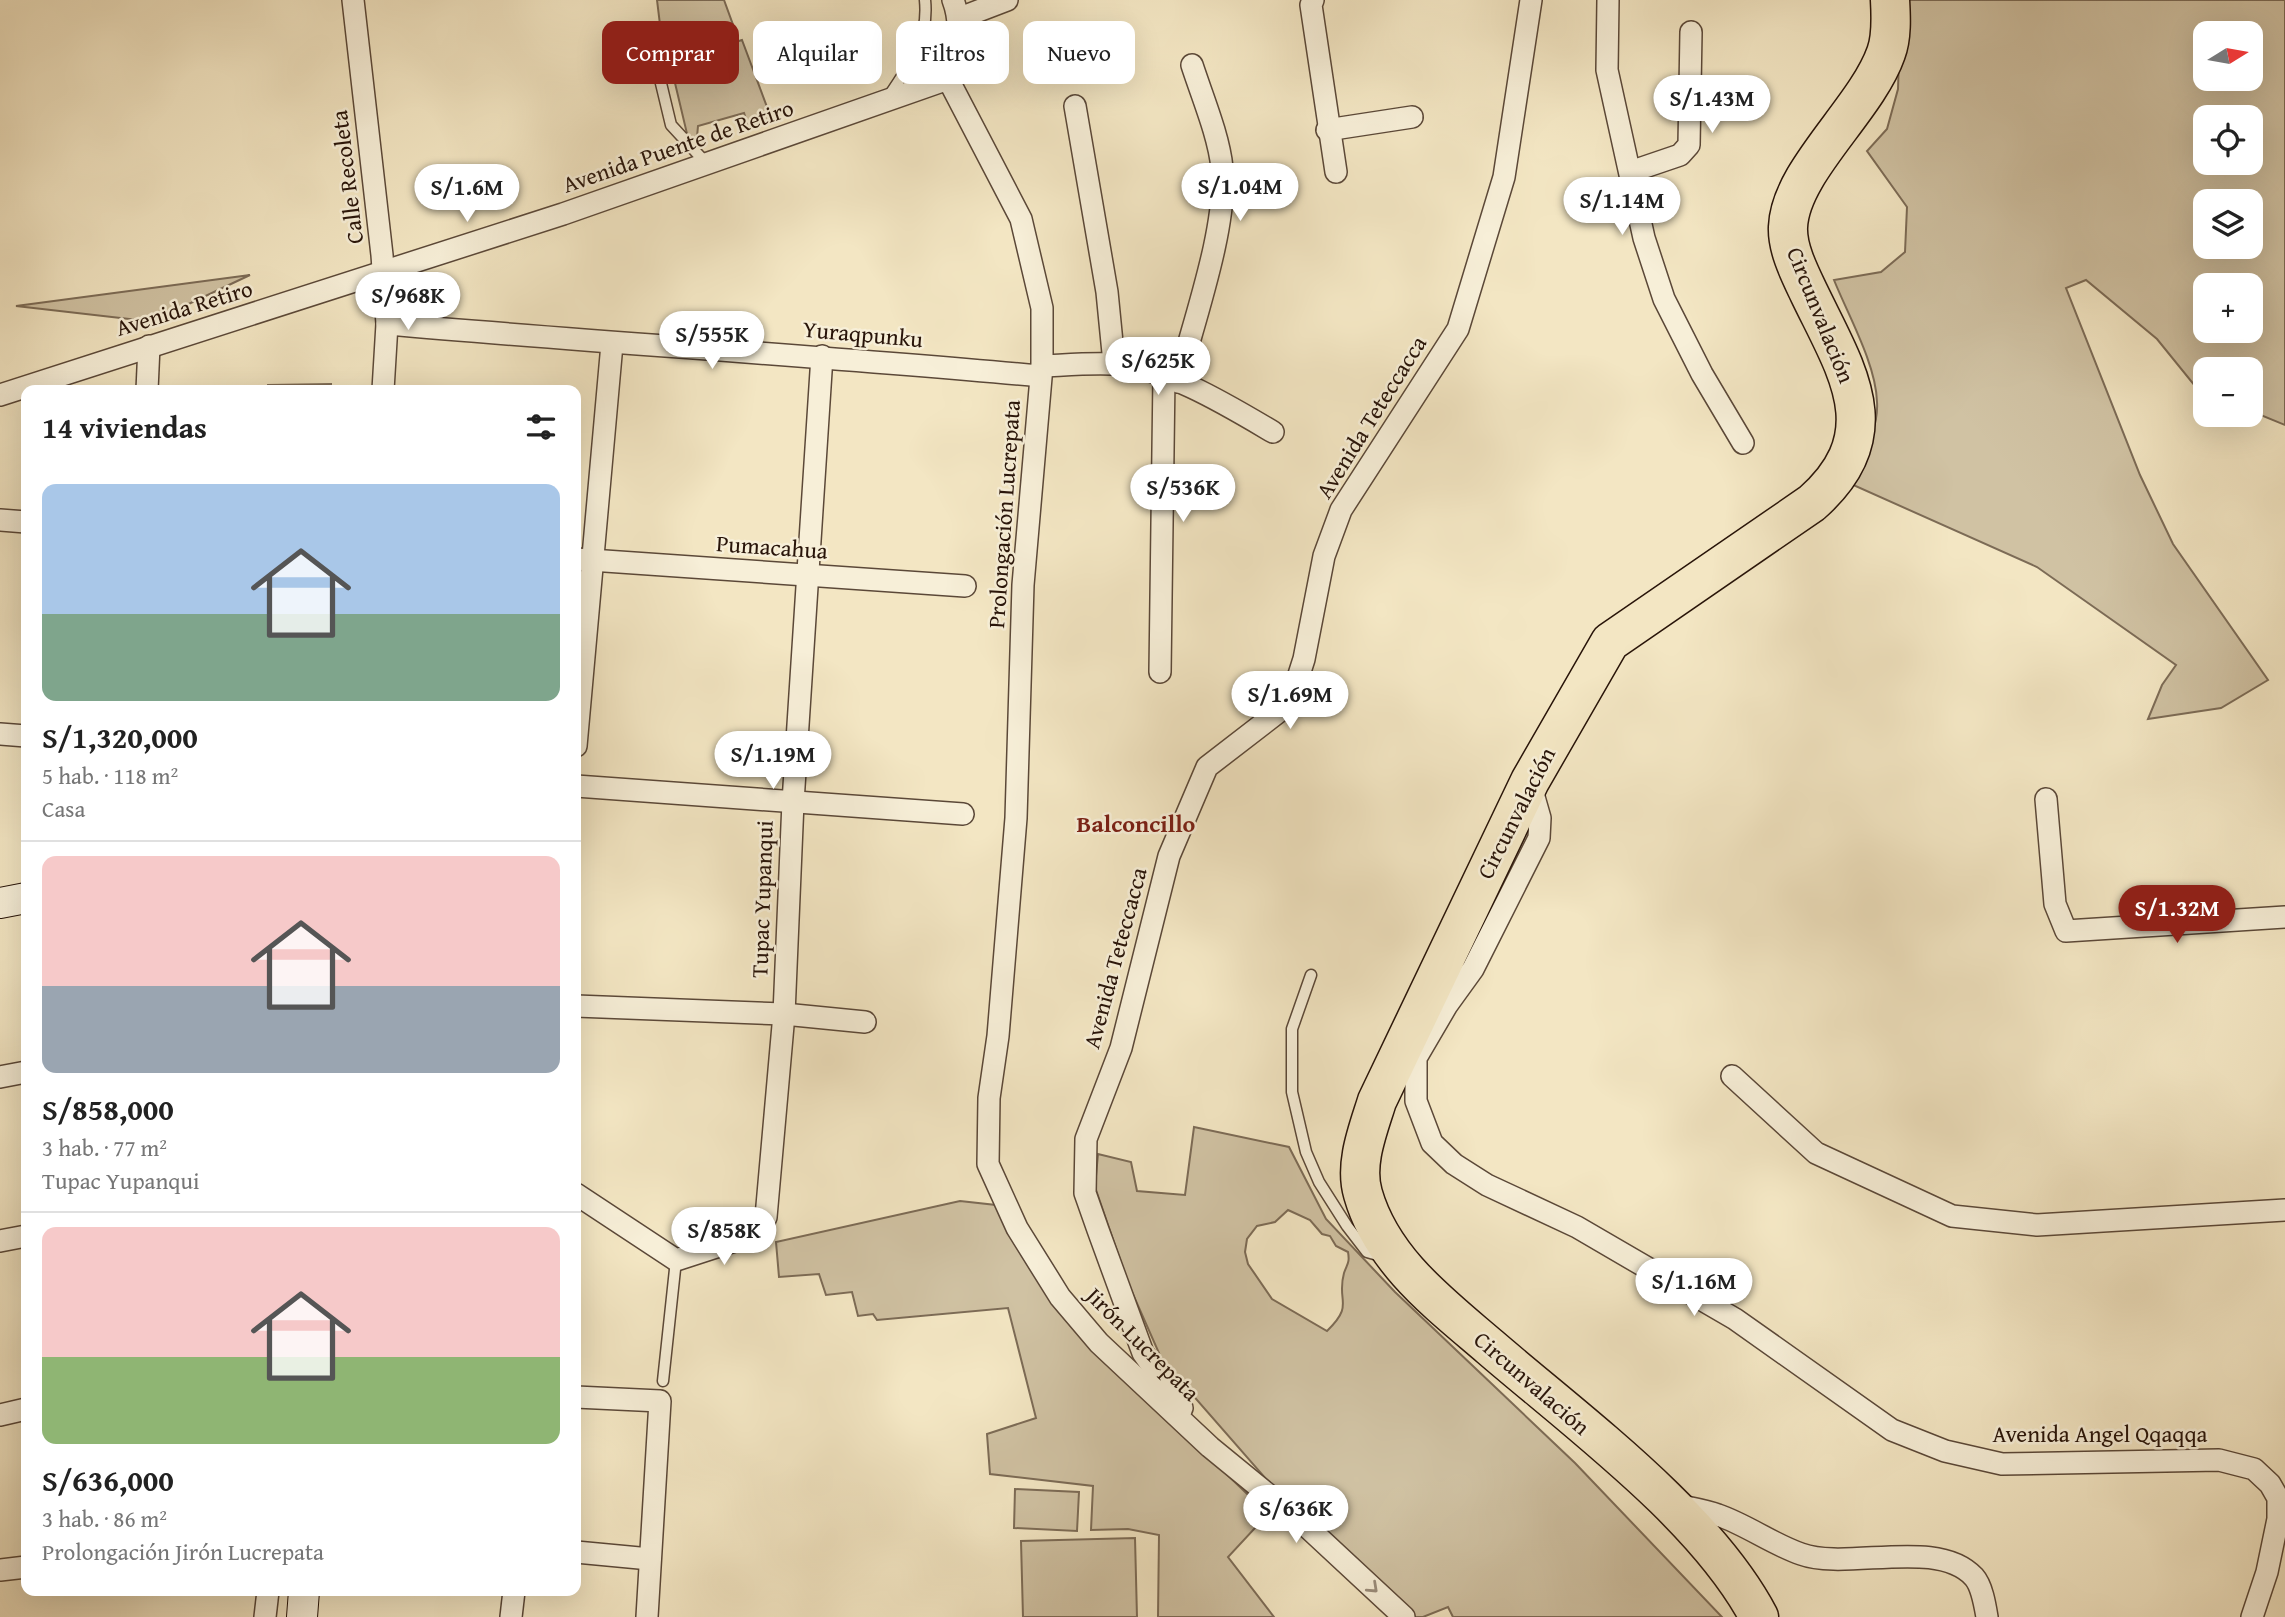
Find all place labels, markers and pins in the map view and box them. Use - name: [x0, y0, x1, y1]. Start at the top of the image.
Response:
- pin: S/1.43M: [1647, 76, 1777, 135]
- pin: S/1.6M: [410, 164, 524, 224]
- pin: S/1.04M: [1175, 164, 1305, 223]
- pin: S/1.14M: [1557, 177, 1687, 237]
- pin: S/968K: [351, 272, 465, 332]
- pin: S/555K: [655, 312, 769, 371]
- pin: S/625K: [1101, 338, 1215, 397]
- pin: S/536K: [1126, 464, 1240, 524]
- pin: S/1.69M: [1225, 672, 1355, 731]
- pin: S/1.19M: [708, 732, 838, 791]
- pin: S/1.32M: [2112, 886, 2242, 945]
- pin: S/858K: [667, 1208, 781, 1267]
- pin: S/1.16M: [1629, 1258, 1759, 1318]
- pin: S/636K: [1239, 1486, 1353, 1545]

